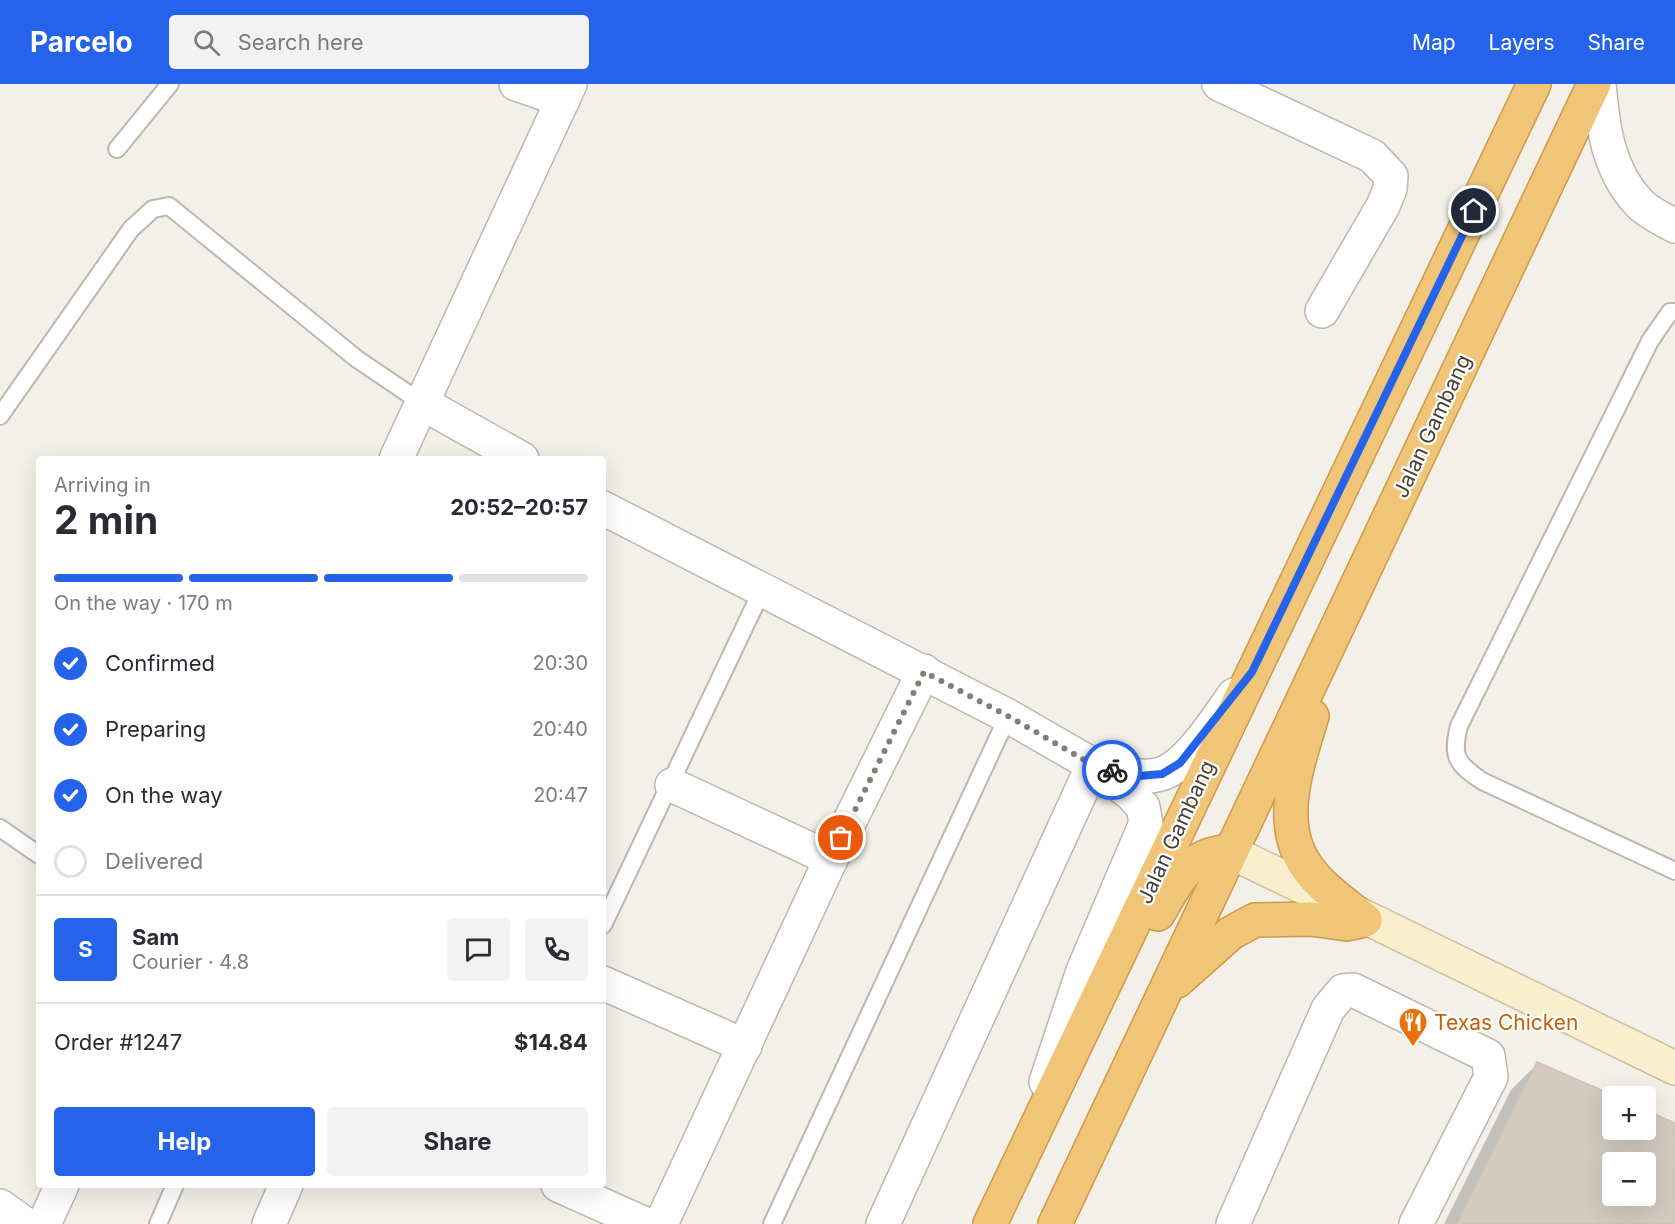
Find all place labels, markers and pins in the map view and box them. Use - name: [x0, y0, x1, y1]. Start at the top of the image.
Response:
- pin: [1448, 185, 1499, 236]
- pin: [815, 812, 866, 863]
- restaurant icon: Texas Chicken: [1397, 1006, 1429, 1048]
- place label: Texas Chicken: [1434, 1010, 1578, 1035]

